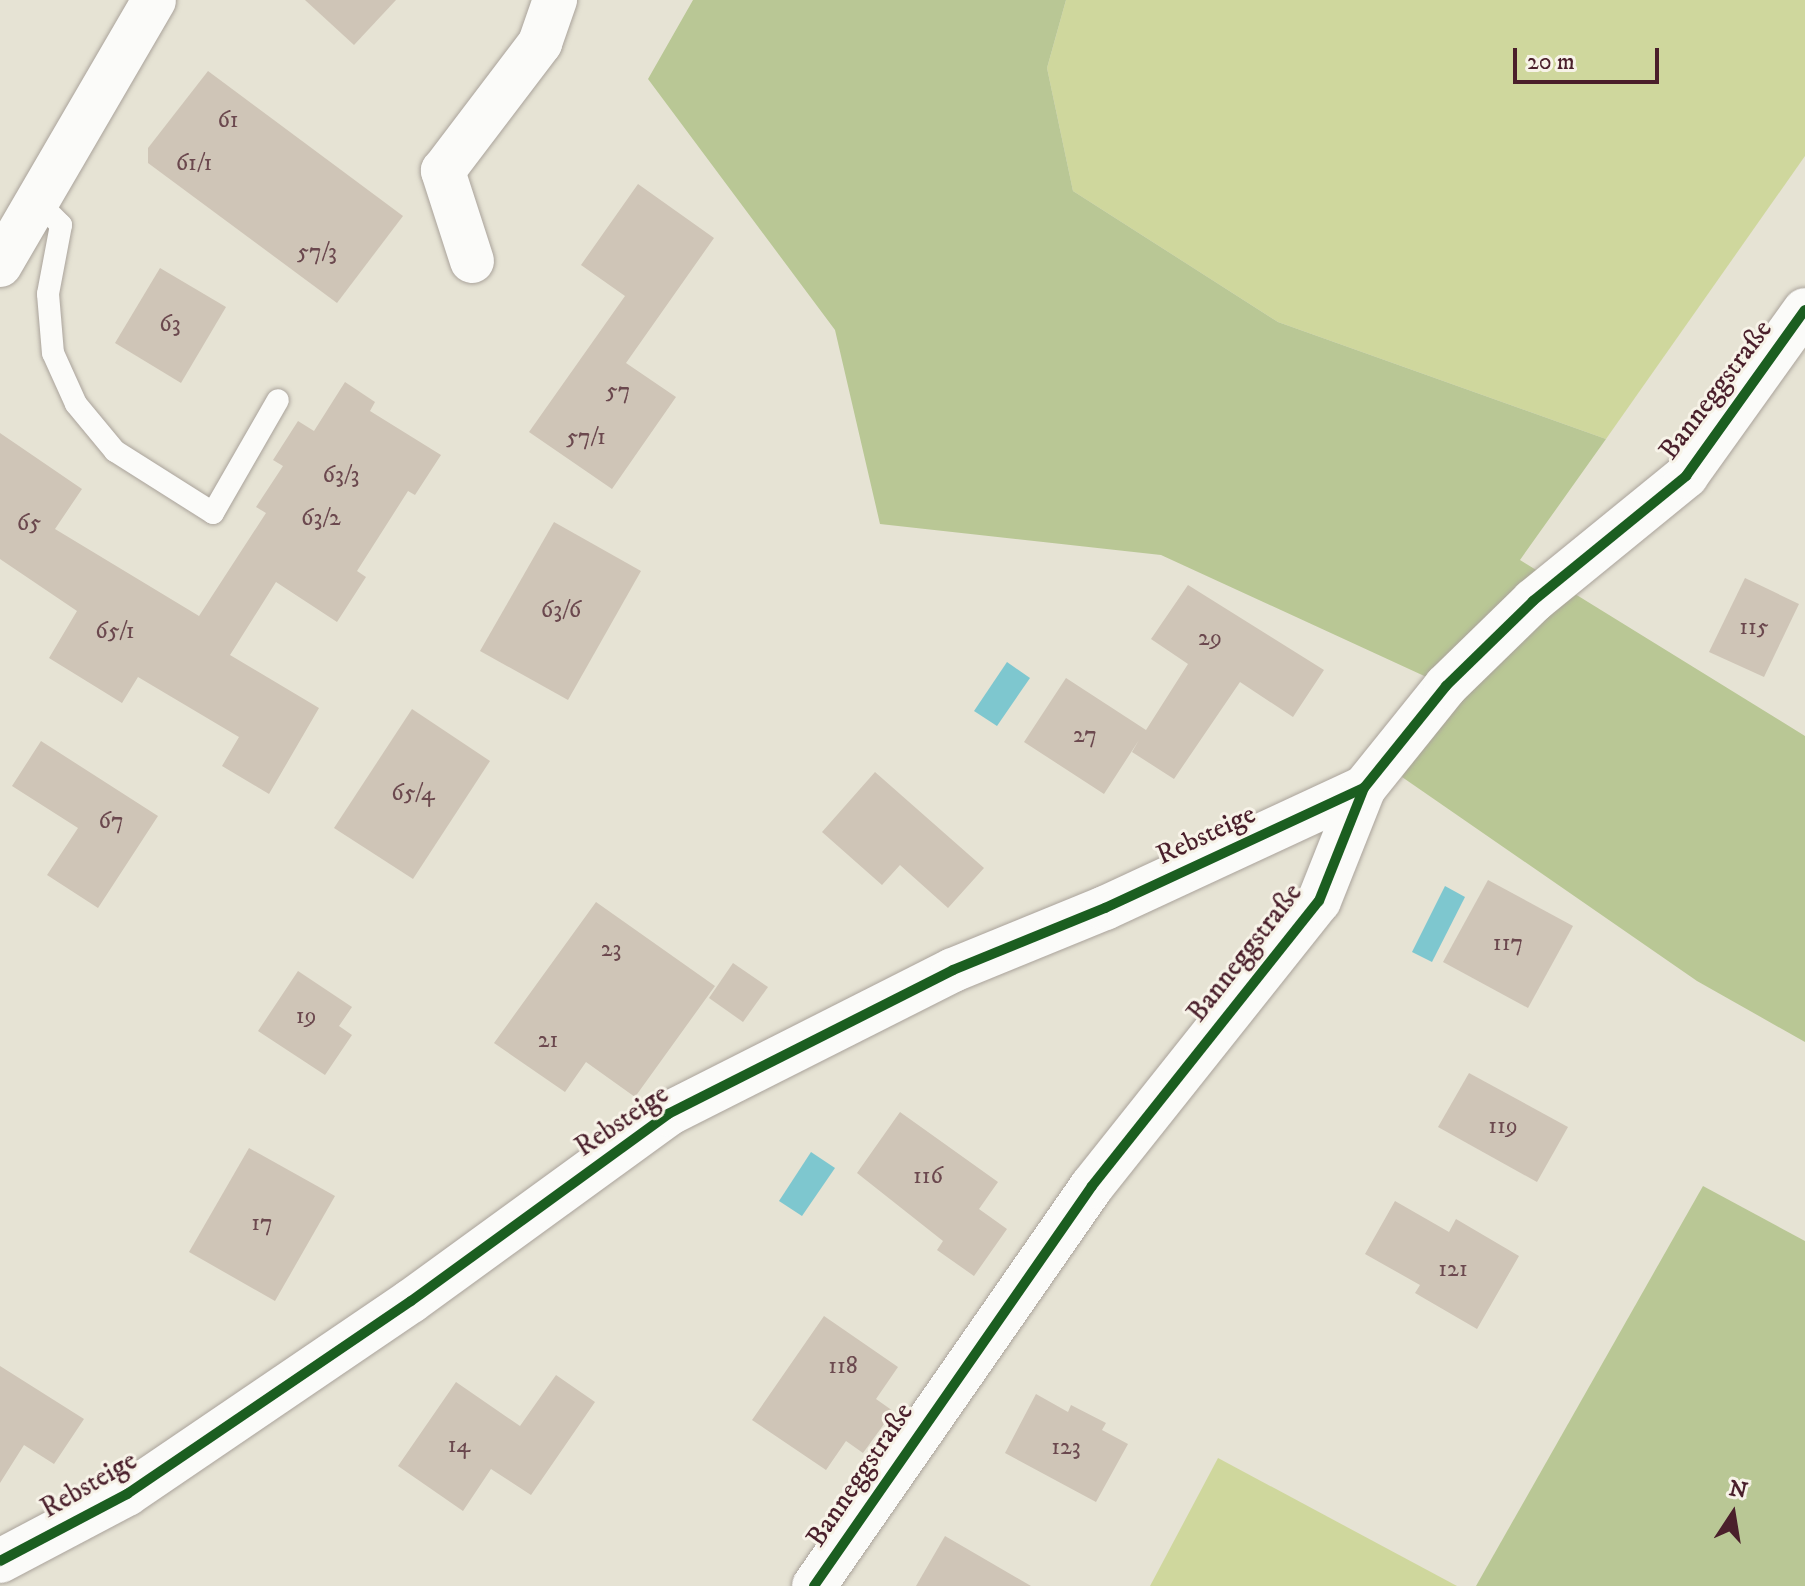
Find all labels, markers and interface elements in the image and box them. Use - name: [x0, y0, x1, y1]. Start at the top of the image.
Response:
- scale bar: [1517, 32, 1663, 82]
- text: 20 m: [1527, 47, 1575, 77]
- house number: 61: [217, 107, 239, 135]
- house number: 61/1: [176, 150, 212, 178]
- house number: 57/3: [297, 239, 337, 267]
- house number: 63: [159, 311, 181, 339]
- street label: Banneggstraße: [1652, 313, 1780, 467]
- house number: 57: [606, 378, 630, 406]
- house number: 57/1: [566, 424, 606, 452]
- house number: 63/3: [323, 462, 359, 490]
- house number: 63/2: [301, 505, 341, 533]
- house number: 65: [17, 510, 41, 538]
- house number: 63/6: [541, 597, 581, 625]
- house number: 115: [1739, 614, 1769, 642]
- house number: 65/1: [95, 618, 135, 646]
- house number: 29: [1198, 625, 1222, 653]
- house number: 27: [1073, 722, 1097, 750]
- house number: 65/4: [391, 780, 435, 808]
- street label: Rebsteige: [1151, 797, 1261, 873]
- house number: 67: [98, 808, 124, 836]
- street label: Banneggstraße: [1180, 877, 1310, 1029]
- house number: 117: [1493, 930, 1523, 958]
- house number: 23: [601, 936, 621, 964]
- house number: 19: [296, 1003, 316, 1031]
- house number: 21: [538, 1027, 558, 1055]
- street label: Rebsteige: [569, 1078, 675, 1164]
- house number: 119: [1488, 1113, 1518, 1141]
- house number: 116: [913, 1163, 943, 1191]
- house number: 17: [251, 1210, 273, 1238]
- house number: 121: [1438, 1256, 1468, 1284]
- house number: 118: [828, 1353, 858, 1381]
- street label: Banneggstraße: [799, 1396, 921, 1554]
- house number: 14: [448, 1432, 470, 1460]
- house number: 123: [1051, 1434, 1081, 1462]
- street label: Rebsteige: [35, 1444, 143, 1526]
- north arrow: [1693, 1474, 1773, 1554]
- text: N: [1726, 1475, 1750, 1505]

